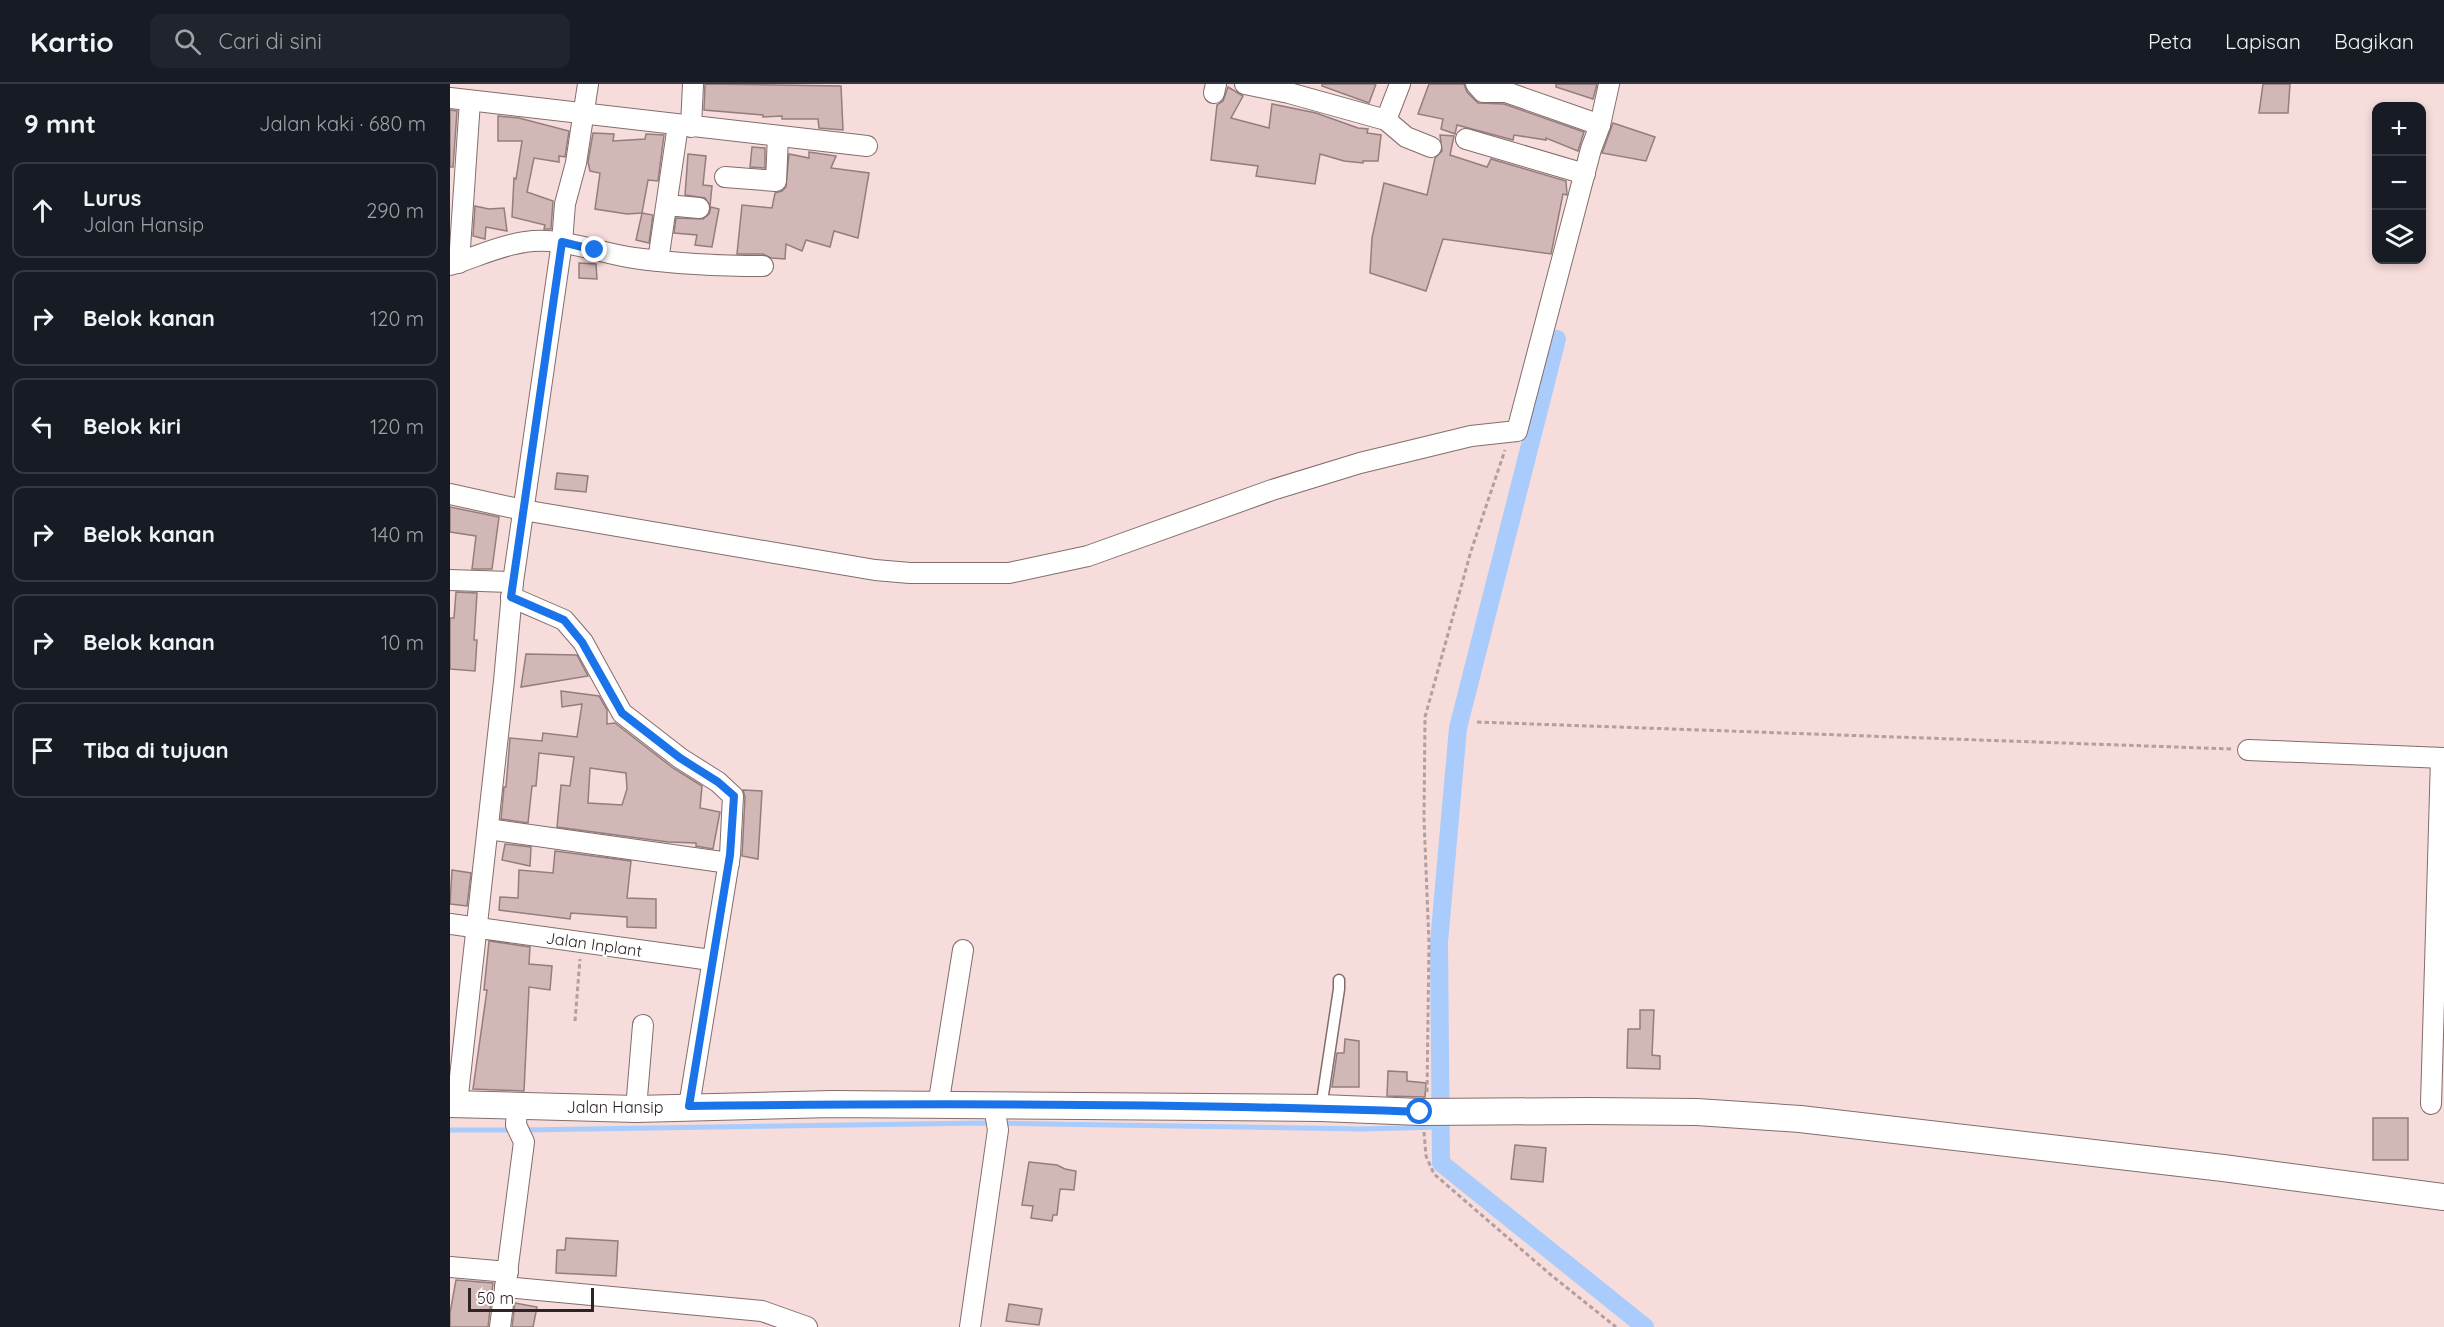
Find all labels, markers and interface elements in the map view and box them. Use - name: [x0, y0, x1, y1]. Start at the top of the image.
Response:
- search box: [150, 14, 570, 68]
- text: Kartio: [30, 24, 114, 59]
- icon: search: [171, 25, 204, 58]
- text: Cari di sini: [219, 27, 322, 55]
- text: Peta: [2148, 28, 2192, 54]
- text: Lapisan: [2225, 28, 2301, 54]
- text: Bagikan: [2334, 28, 2414, 54]
- map controls: [2372, 102, 2426, 264]
- button: +: [2372, 102, 2426, 156]
- text: 9 mnt: [24, 107, 96, 140]
- text: Jalan kaki · 680 m: [259, 111, 426, 136]
- button: −: [2372, 156, 2426, 210]
- text: Lurus: [83, 184, 141, 212]
- icon: ahead: [26, 194, 59, 227]
- text: 290 m: [366, 198, 424, 223]
- button: layers: [2372, 210, 2426, 264]
- text: Jalan Hansip: [83, 212, 204, 237]
- route end: [581, 236, 607, 262]
- icon: right: [26, 302, 59, 335]
- text: Belok kanan: [83, 304, 215, 332]
- text: 120 m: [370, 306, 424, 331]
- icon: left: [26, 410, 59, 443]
- text: Belok kiri: [83, 412, 181, 440]
- text: 120 m: [370, 414, 424, 439]
- icon: right: [26, 518, 59, 551]
- text: Belok kanan: [83, 520, 215, 548]
- text: 140 m: [371, 522, 424, 547]
- icon: right: [26, 626, 59, 659]
- text: Belok kanan: [83, 628, 215, 656]
- text: 10 m: [381, 630, 424, 655]
- icon: arrive: [26, 734, 59, 767]
- text: Tiba di tujuan: [83, 736, 229, 764]
- street label: Jalan Inplant: [545, 927, 643, 961]
- street label: Jalan Hansip: [567, 1097, 663, 1117]
- route start: [1406, 1098, 1432, 1124]
- scale bar: [468, 1285, 594, 1312]
- text: 50 m: [477, 1288, 514, 1308]

